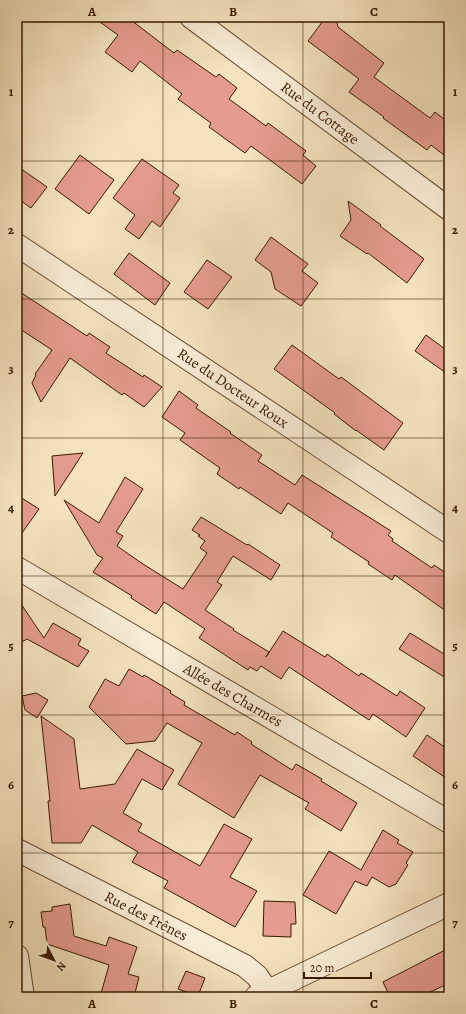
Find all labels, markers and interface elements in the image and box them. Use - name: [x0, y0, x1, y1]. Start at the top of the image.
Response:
- text: A: [87, 3, 97, 20]
- text: B: [229, 3, 237, 20]
- text: C: [370, 3, 378, 20]
- street label: Rue du Cottage: [277, 77, 364, 149]
- text: 1: [9, 83, 14, 100]
- text: 1: [453, 83, 458, 100]
- text: 2: [8, 221, 15, 238]
- text: 2: [452, 221, 459, 238]
- street label: Rue du Docteur Roux: [174, 343, 292, 433]
- text: 3: [8, 360, 14, 377]
- text: 3: [452, 360, 458, 377]
- text: 4: [8, 499, 14, 516]
- text: 4: [452, 499, 458, 516]
- text: 5: [8, 637, 14, 654]
- text: 5: [452, 637, 458, 654]
- street label: Allée des Charmes: [179, 658, 286, 731]
- text: 6: [8, 776, 14, 793]
- text: 6: [452, 776, 458, 793]
- street label: Rue des Frênes: [101, 886, 191, 946]
- text: 7: [8, 914, 14, 931]
- text: 7: [452, 914, 458, 931]
- north arrow: [34, 940, 74, 980]
- scale bar: [304, 954, 371, 980]
- text: N: [53, 958, 69, 974]
- text: 20 m: [310, 960, 334, 976]
- text: A: [87, 995, 97, 1012]
- text: B: [229, 995, 237, 1012]
- text: C: [370, 995, 378, 1012]

